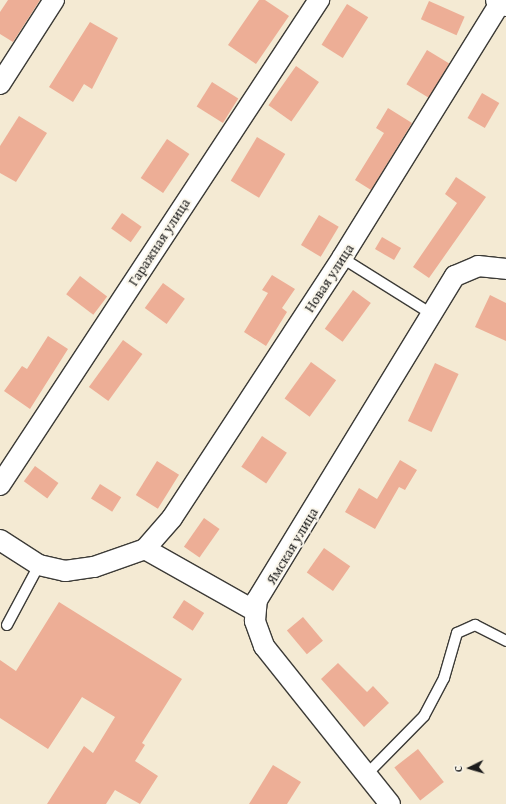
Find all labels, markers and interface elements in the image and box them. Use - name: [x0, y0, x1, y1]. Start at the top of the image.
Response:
- street label: Гаражная улица: [125, 195, 193, 289]
- street label: Новая улица: [301, 241, 357, 315]
- street label: Ямская улица: [263, 505, 321, 587]
- north arrow: [450, 748, 490, 788]
- text: С: [450, 765, 466, 773]

